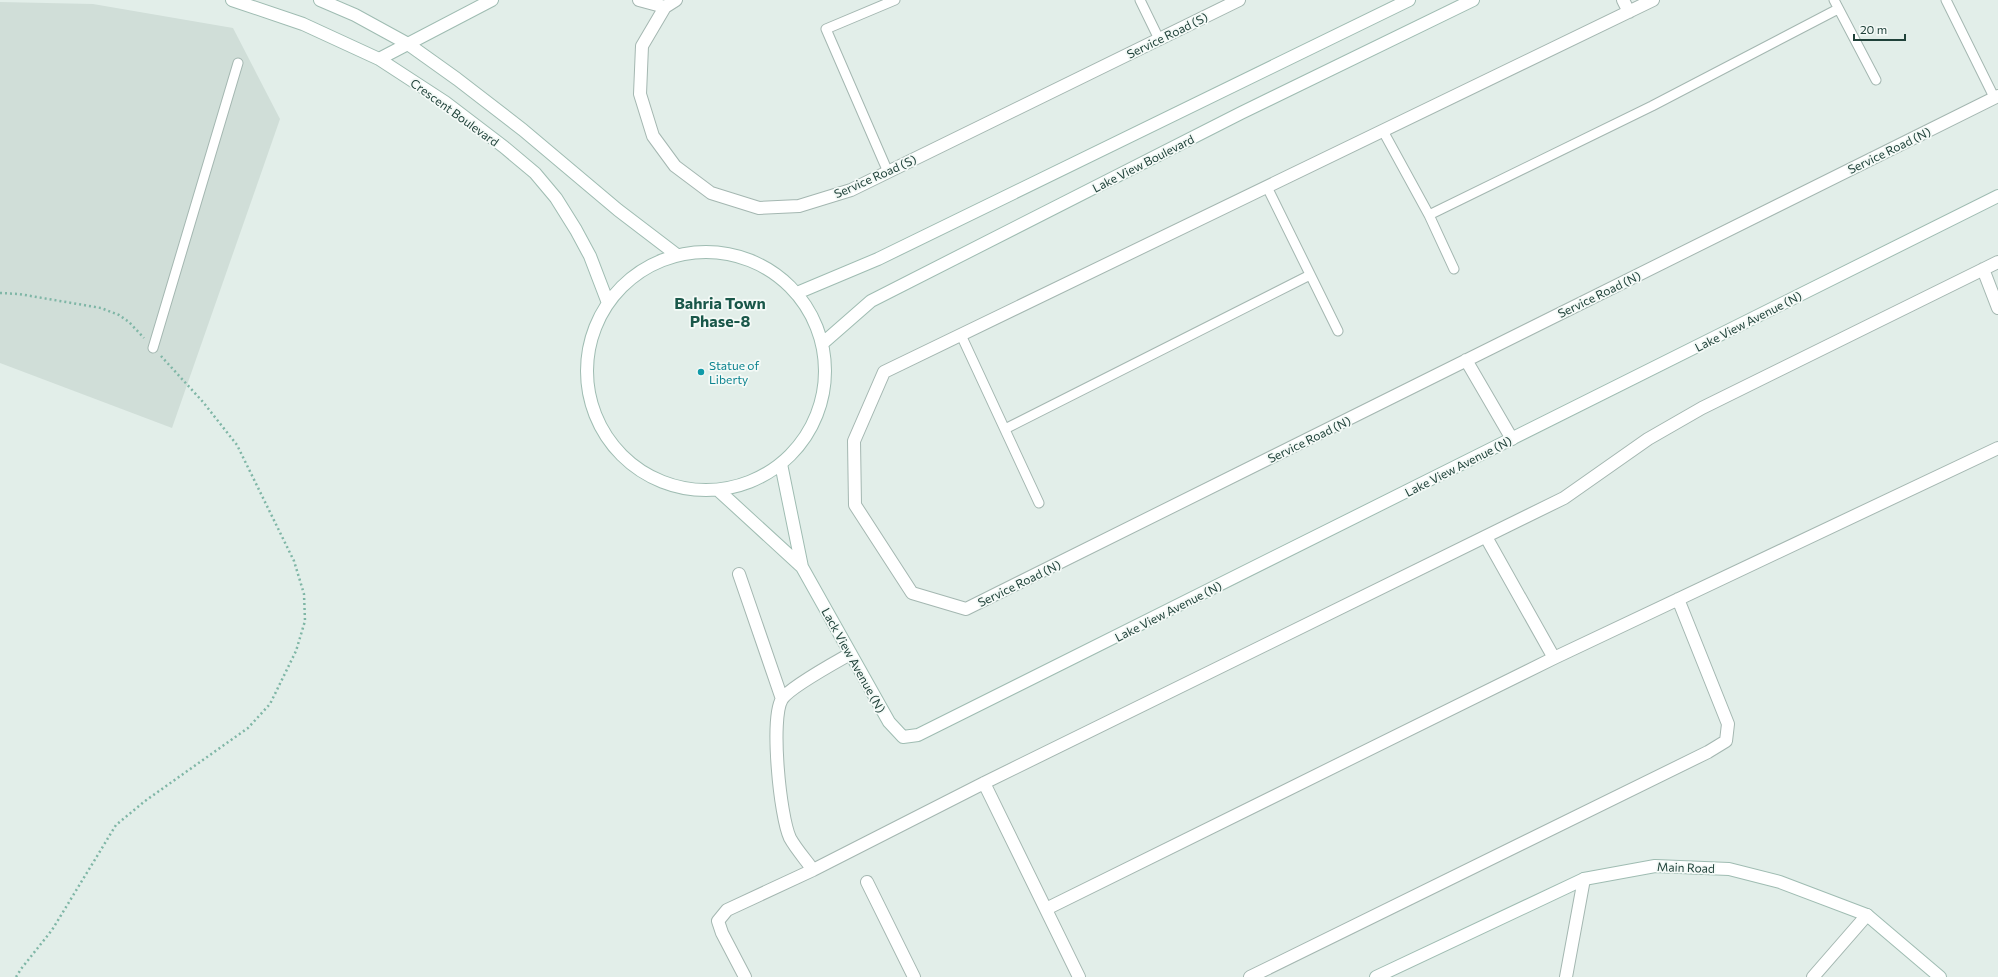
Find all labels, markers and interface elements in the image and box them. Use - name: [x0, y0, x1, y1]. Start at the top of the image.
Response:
- street label: Service Road (S): [1124, 9, 1210, 61]
- scale bar: [1854, 16, 1905, 42]
- text: 20 m: [1860, 22, 1887, 36]
- street label: Crescent Boulevard: [408, 75, 502, 149]
- street label: Service Road (N): [1845, 124, 1933, 176]
- street label: Lake View Boulevard: [1090, 131, 1196, 195]
- street label: Service Road (S): [832, 152, 918, 200]
- street label: Service Road (N): [1555, 268, 1643, 320]
- street label: Lake View Avenue (N): [1692, 288, 1804, 354]
- district label: Bahria Town Phase-8: [674, 293, 766, 330]
- place label: Statue of Liberty: [709, 358, 759, 386]
- marker: Statue of Liberty: [696, 367, 706, 377]
- street label: Service Road (N): [1265, 413, 1353, 465]
- street label: Lake View Avenue (N): [1402, 433, 1514, 499]
- street label: Service Road (N): [975, 557, 1063, 609]
- street label: Lake View Avenue (N): [1112, 578, 1224, 644]
- street label: Lack View Avenue (N): [819, 605, 889, 715]
- street label: Main Road: [1657, 859, 1715, 875]

